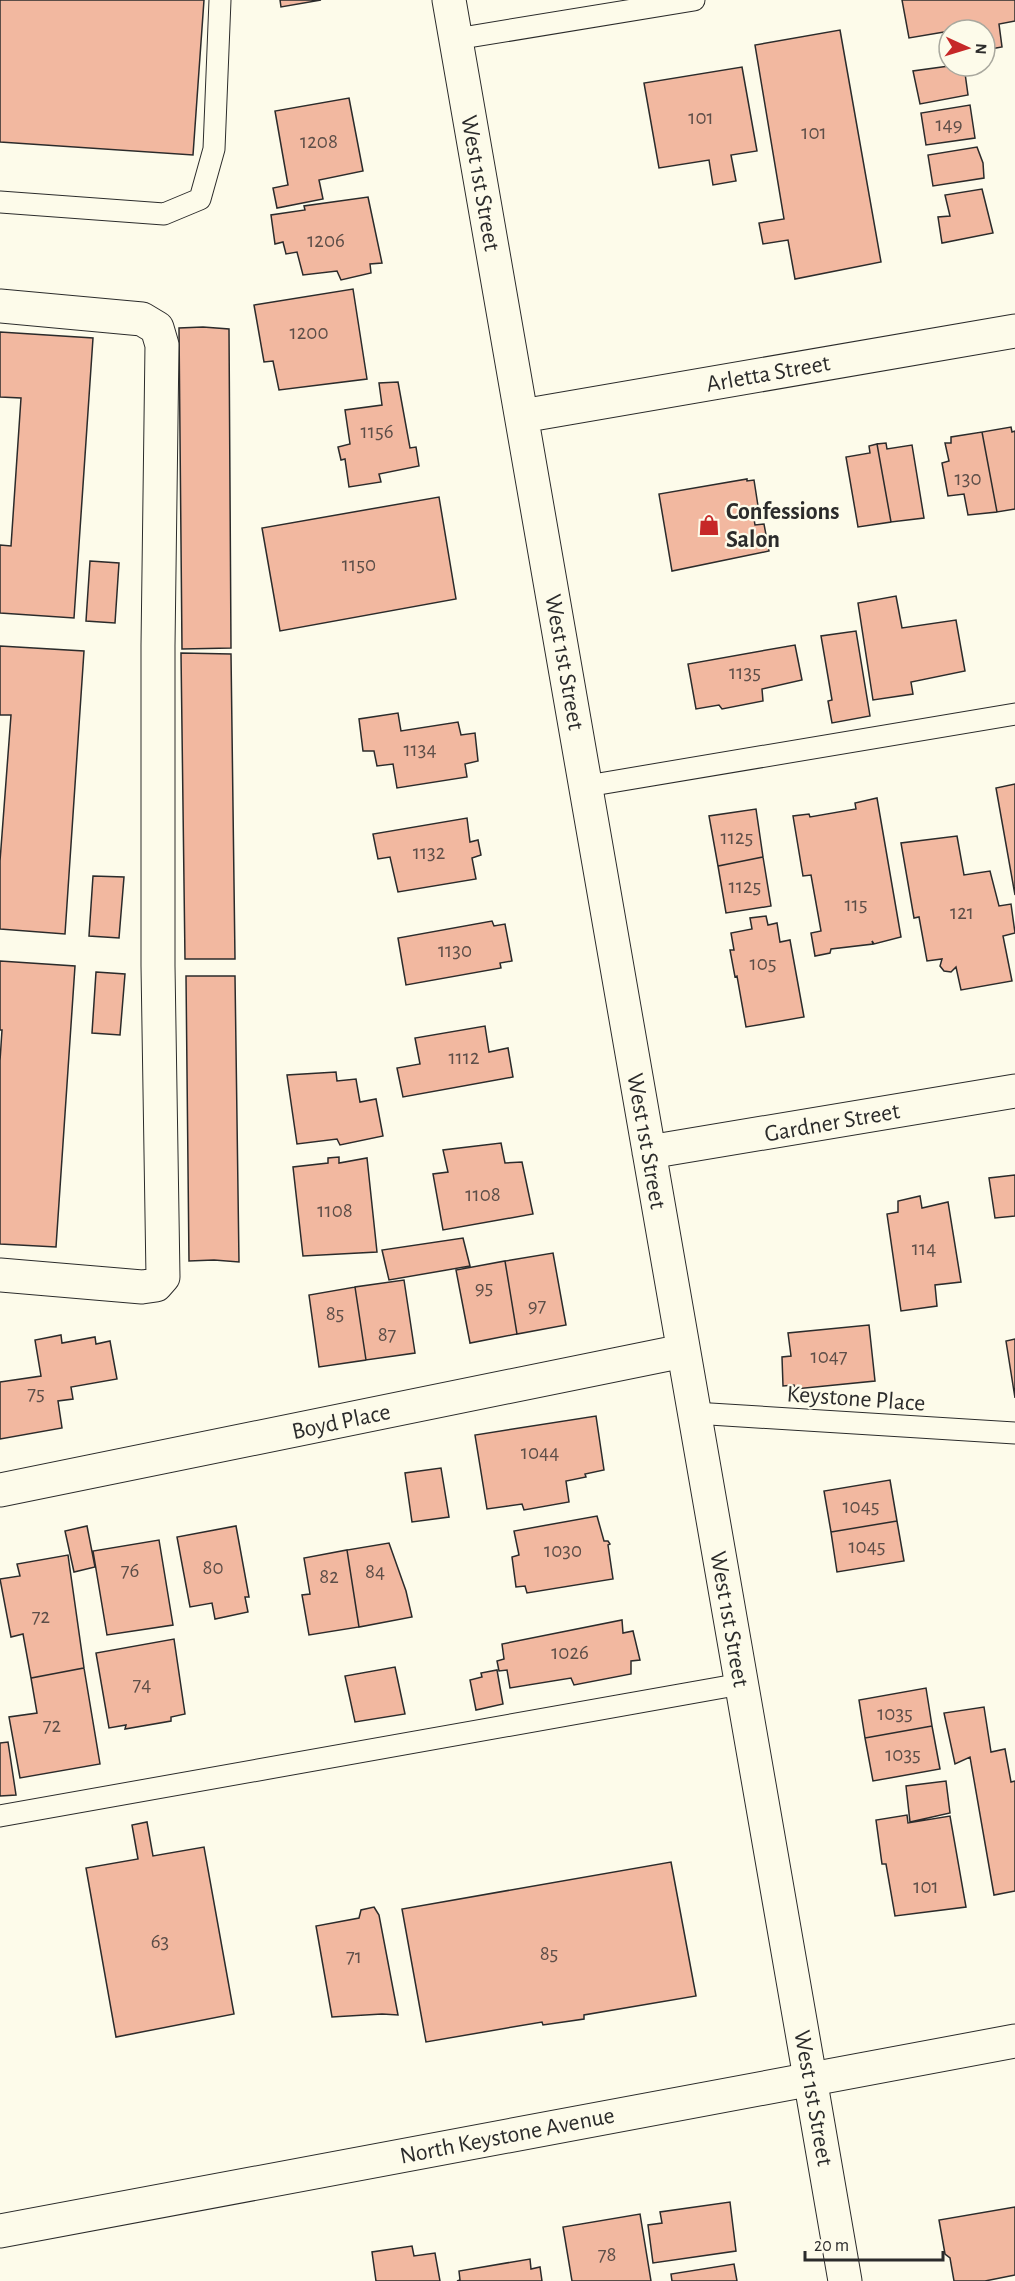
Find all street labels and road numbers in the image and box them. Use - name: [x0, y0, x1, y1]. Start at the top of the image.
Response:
- street label: West 1st Street: [456, 114, 504, 253]
- street label: Arletta Street: [704, 351, 832, 397]
- street label: West 1st Street: [540, 593, 588, 732]
- street label: West 1st Street: [622, 1072, 670, 1211]
- street label: Gardner Street: [763, 1099, 902, 1147]
- street label: Keystone Place: [786, 1382, 926, 1416]
- street label: Boyd Place: [290, 1400, 393, 1444]
- street label: West 1st Street: [705, 1550, 753, 1689]
- street label: West 1st Street: [789, 2029, 837, 2168]
- street label: North Keystone Avenue: [398, 2103, 617, 2169]

